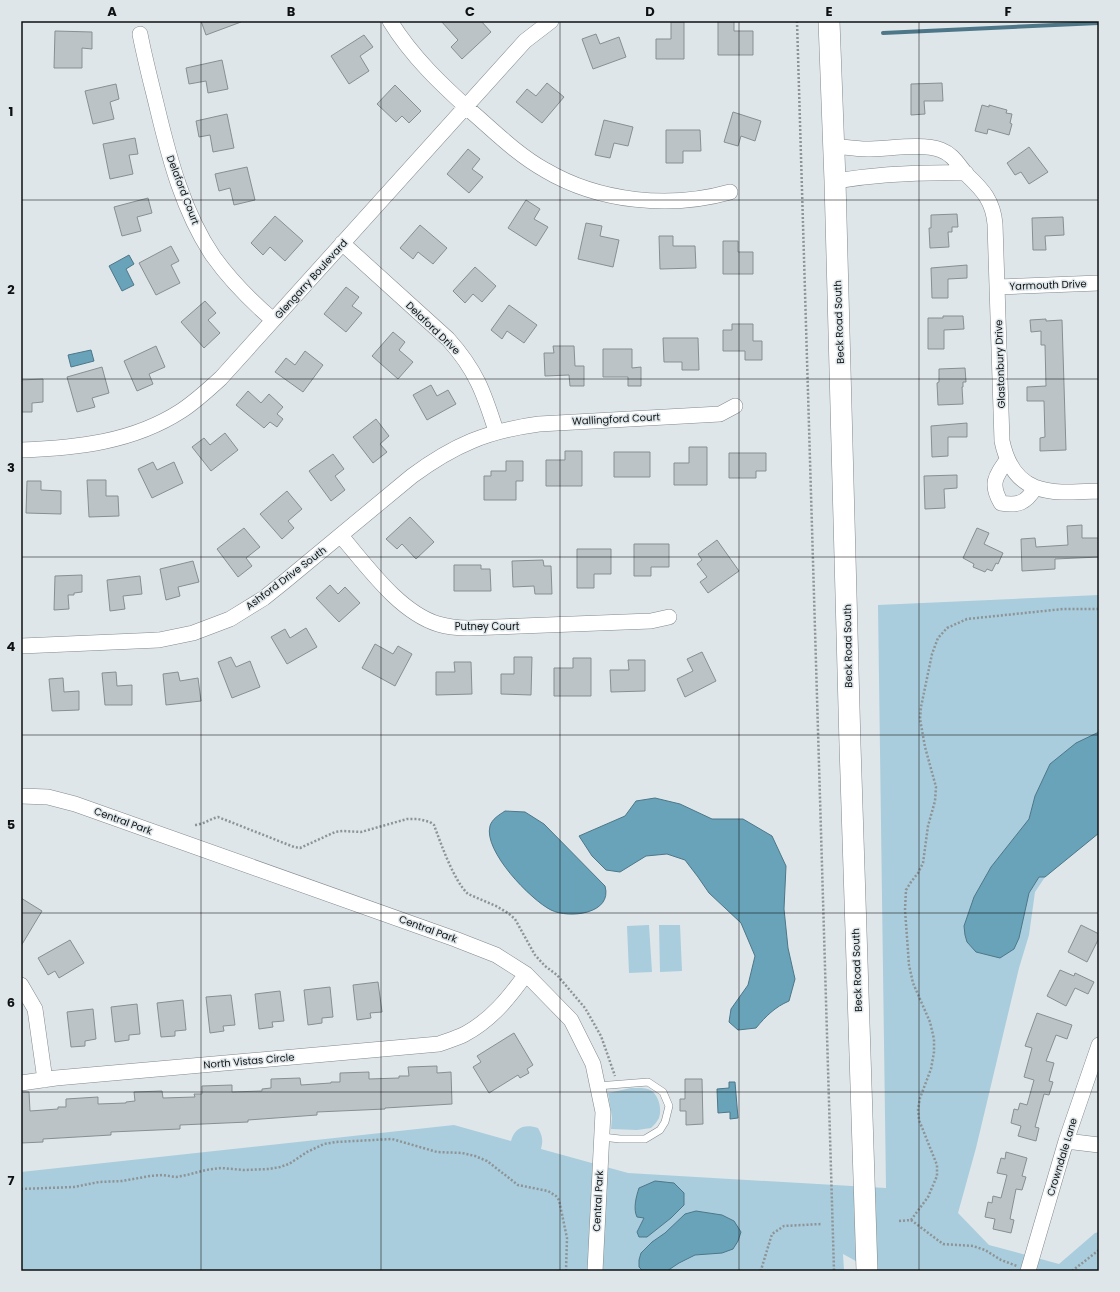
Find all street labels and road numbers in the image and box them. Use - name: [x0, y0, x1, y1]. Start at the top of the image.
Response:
- street label: Delaford Court: [163, 153, 203, 227]
- street label: Glengarry Boulevard: [271, 236, 351, 322]
- street label: Yarmouth Drive: [1009, 276, 1087, 294]
- street label: Beck Road South: [830, 280, 848, 364]
- street label: Delaford Drive: [402, 298, 464, 358]
- street label: Glastonbury Drive: [991, 319, 1009, 409]
- street label: Wallingford Court: [572, 409, 661, 429]
- street label: Ashford Drive South: [242, 543, 330, 613]
- street label: Beck Road South: [840, 604, 856, 688]
- street label: Putney Court: [455, 619, 520, 634]
- street label: Central Park: [92, 804, 155, 839]
- street label: Central Park: [397, 912, 460, 947]
- street label: Beck Road South: [848, 928, 866, 1012]
- street label: North Vistas Circle: [203, 1050, 295, 1072]
- street label: Crowndale Lane: [1043, 1116, 1081, 1198]
- street label: Central Park: [589, 1169, 607, 1232]

